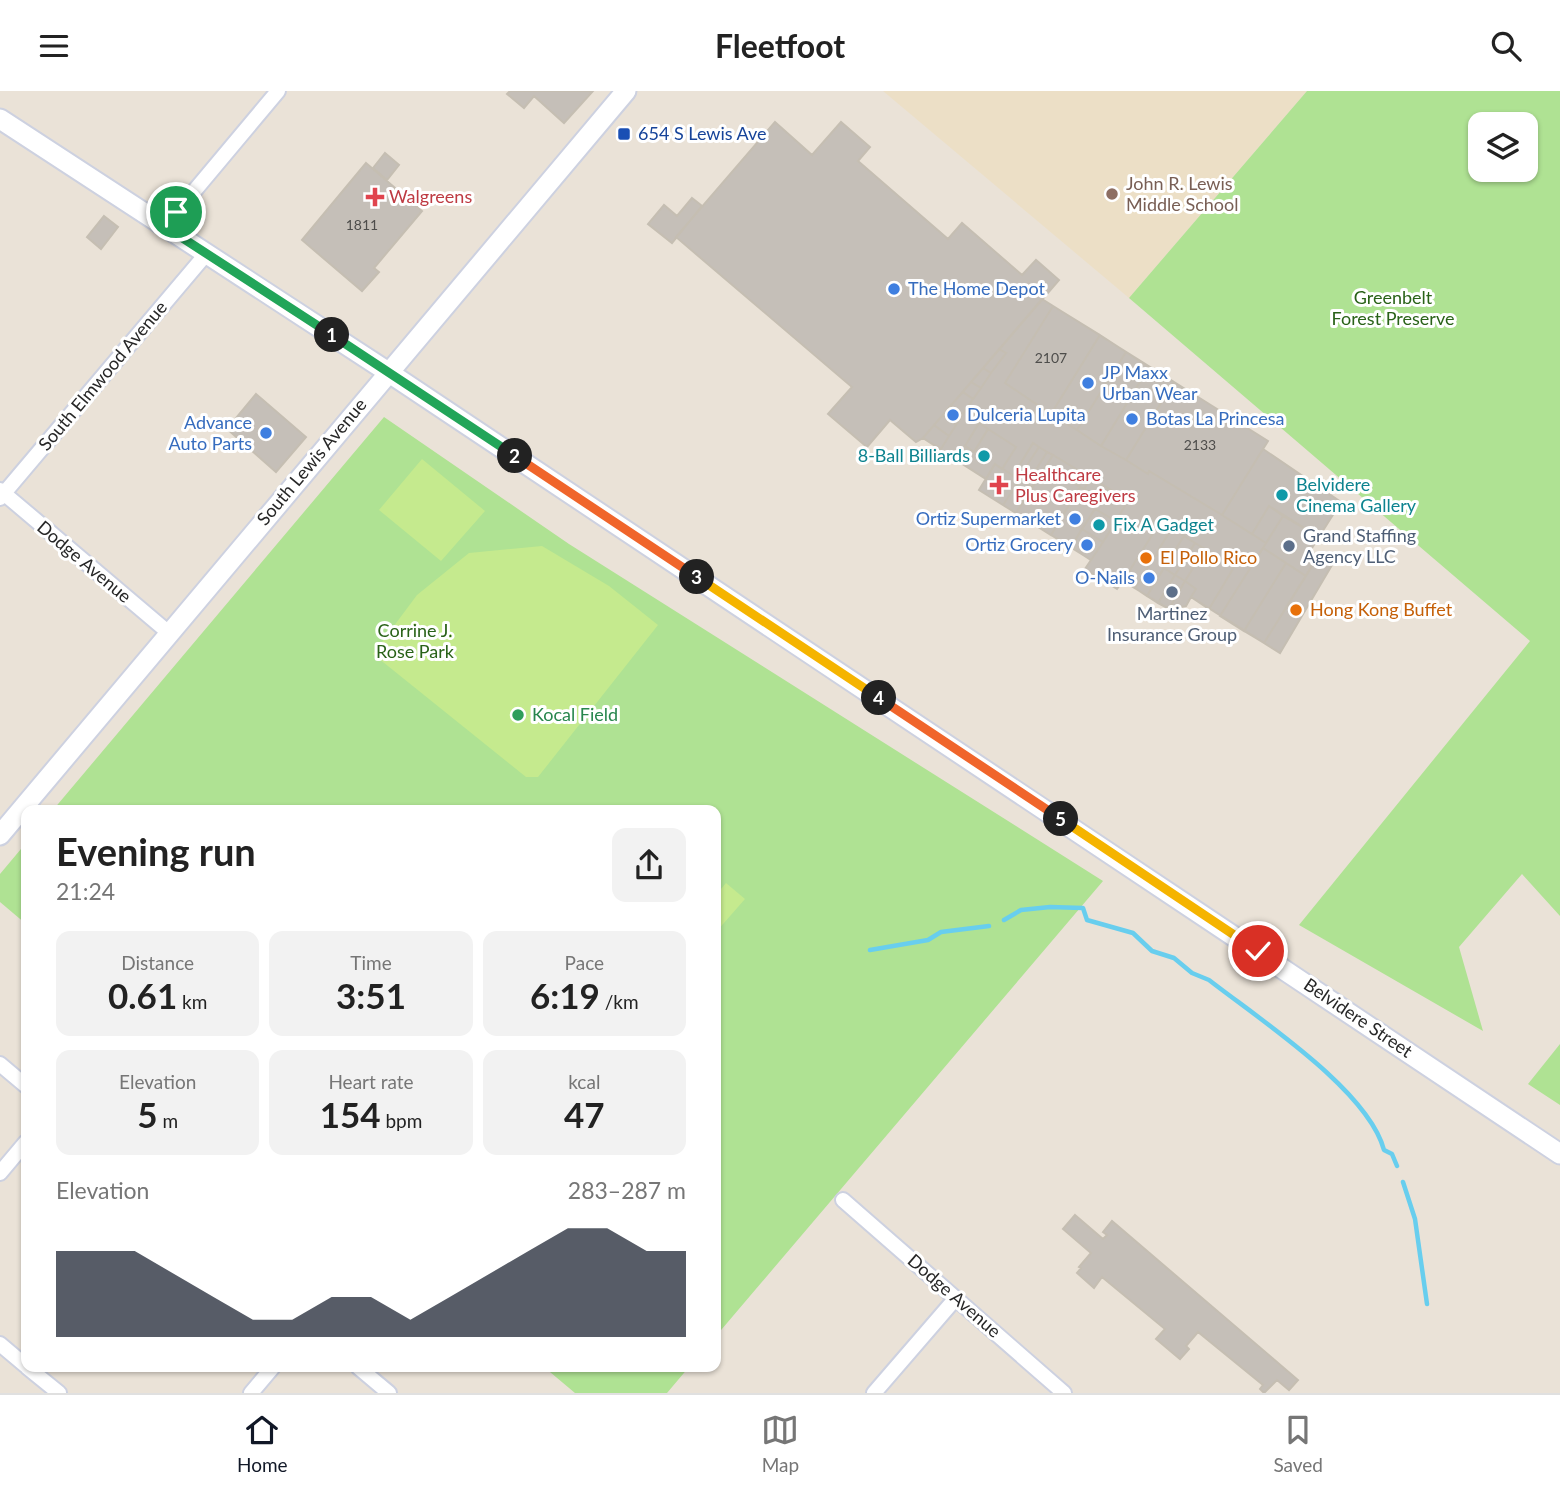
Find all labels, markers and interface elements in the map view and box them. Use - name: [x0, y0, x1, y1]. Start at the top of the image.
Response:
- text: Fleetfoot: [715, 26, 845, 65]
- icon: menu: [35, 27, 73, 65]
- icon: search: [1487, 27, 1525, 65]
- map controls: [1468, 112, 1538, 182]
- button: layers: [1468, 112, 1538, 182]
- place label: 654 S Lewis Ave: [638, 122, 767, 144]
- marker: 654 S Lewis Ave: [616, 126, 632, 142]
- place label: John R. Lewis Middle School: [1126, 172, 1238, 215]
- pin: [146, 182, 206, 242]
- place label: Walgreens: [389, 185, 472, 207]
- marker: John R. Lewis Middle School: [1104, 186, 1120, 202]
- marker: Walgreens: [367, 189, 383, 205]
- icon: arrive: [157, 193, 195, 231]
- house number: 1811: [346, 216, 378, 233]
- place label: The Home Depot: [908, 277, 1045, 299]
- marker: The Home Depot: [886, 281, 902, 297]
- park label: Greenbelt Forest Preserve: [1332, 286, 1454, 329]
- street label: South Elmwood Avenue: [33, 296, 171, 455]
- pin: 1: [314, 317, 350, 353]
- text: 1: [326, 323, 337, 346]
- house number: 2107: [1035, 349, 1067, 366]
- place label: JP Maxx Urban Wear: [1102, 361, 1198, 404]
- marker: JP Maxx Urban Wear: [1080, 375, 1096, 391]
- street label: South Lewis Avenue: [252, 393, 371, 529]
- place label: Dulceria Lupita: [967, 403, 1086, 425]
- marker: Dulceria Lupita: [945, 407, 961, 423]
- place label: Botas La Princesa: [1146, 407, 1284, 429]
- place label: Advance Auto Parts: [169, 411, 252, 454]
- marker: Botas La Princesa: [1124, 411, 1140, 427]
- marker: Advance Auto Parts: [258, 425, 274, 441]
- house number: 2133: [1184, 436, 1216, 453]
- pin: 2: [498, 439, 532, 473]
- text: 2: [509, 444, 520, 467]
- place label: 8-Ball Billiards: [858, 444, 970, 466]
- marker: 8-Ball Billiards: [976, 448, 992, 464]
- place label: Healthcare Plus Caregivers: [1015, 463, 1136, 506]
- place label: Belvidere Cinema Gallery: [1296, 473, 1417, 516]
- marker: Healthcare Plus Caregivers: [989, 475, 1009, 495]
- marker: Belvidere Cinema Gallery: [1274, 487, 1290, 503]
- place label: Ortiz Supermarket: [916, 507, 1062, 529]
- marker: Ortiz Supermarket: [1067, 511, 1083, 527]
- place label: Fix A Gadget: [1113, 513, 1214, 535]
- street label: Dodge Avenue: [33, 515, 136, 607]
- marker: Fix A Gadget: [1091, 517, 1107, 533]
- place label: Grand Staffing Agency LLC: [1303, 524, 1416, 567]
- place label: Ortiz Grocery: [965, 533, 1074, 555]
- marker: Ortiz Grocery: [1079, 537, 1095, 553]
- marker: Grand Staffing Agency LLC: [1281, 538, 1297, 554]
- place label: El Pollo Rico: [1160, 546, 1257, 568]
- marker: El Pollo Rico: [1138, 550, 1154, 566]
- pin: 3: [680, 559, 714, 595]
- text: 3: [691, 565, 702, 588]
- place label: O-Nails: [1075, 566, 1135, 588]
- marker: O-Nails: [1141, 570, 1157, 586]
- marker: Martinez Insurance Group: [1164, 584, 1180, 600]
- place label: Hong Kong Buffet: [1310, 598, 1453, 620]
- place label: Martinez Insurance Group: [1107, 602, 1237, 645]
- marker: Hong Kong Buffet: [1288, 602, 1304, 618]
- park label: Corrine J. Rose Park: [376, 619, 455, 662]
- pin: 4: [862, 681, 896, 715]
- text: 4: [873, 686, 884, 709]
- place label: Kocal Field: [532, 703, 618, 725]
- marker: Kocal Field: [510, 707, 526, 723]
- pin: 5: [1044, 801, 1078, 837]
- text: 5: [1055, 807, 1066, 830]
- text: Evening run: [56, 828, 256, 874]
- button: share: [612, 828, 686, 902]
- text: 21:24: [56, 877, 115, 905]
- pin: [1228, 921, 1288, 981]
- icon: check: [1239, 932, 1277, 970]
- text: Distance: [121, 951, 194, 974]
- text: Time: [350, 951, 392, 974]
- text: Pace: [565, 951, 604, 974]
- street label: Belvidere Street: [1300, 973, 1417, 1062]
- text: 0.61: [108, 974, 177, 1016]
- text: 3:51: [336, 974, 406, 1016]
- text: 6:19: [530, 974, 600, 1016]
- text: km: [177, 990, 207, 1013]
- text: /km: [600, 990, 639, 1013]
- text: Elevation: [119, 1070, 196, 1093]
- text: Heart rate: [328, 1070, 414, 1093]
- text: kcal: [568, 1070, 600, 1093]
- text: 5: [137, 1093, 158, 1135]
- text: 154: [320, 1093, 381, 1135]
- text: 47: [564, 1093, 605, 1135]
- text: m: [158, 1109, 178, 1132]
- text: bpm: [381, 1109, 422, 1132]
- text: Elevation: [56, 1176, 149, 1204]
- text: 283–287 m: [568, 1176, 686, 1204]
- street label: Dodge Avenue: [904, 1249, 1006, 1342]
- tab: Home: [237, 1411, 288, 1476]
- tab: Map: [761, 1411, 799, 1476]
- tab: Saved: [1273, 1411, 1323, 1476]

